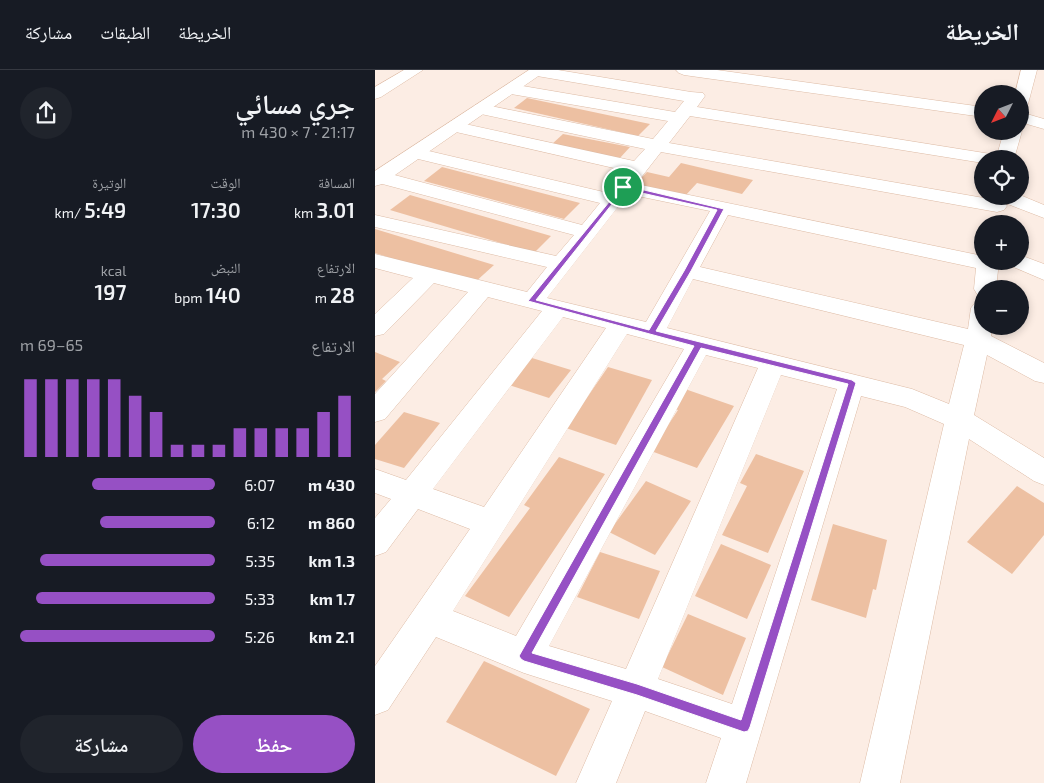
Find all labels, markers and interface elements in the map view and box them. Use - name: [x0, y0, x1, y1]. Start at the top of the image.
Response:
- text: الخريطة: [945, 16, 1019, 45]
- text: مشاركة: [25, 21, 72, 43]
- text: الطبقات: [100, 21, 150, 43]
- text: الخريطة: [178, 21, 231, 43]
- north arrow: [974, 85, 1029, 140]
- map controls: [974, 85, 1029, 335]
- text: جري مسائي: [235, 86, 355, 120]
- button: share: [20, 87, 72, 139]
- text: 21:17 · 7 × 430 m: [241, 122, 355, 141]
- button: locate: [974, 150, 1029, 205]
- pin: [602, 166, 644, 208]
- icon: arrive: [609, 173, 637, 201]
- text: الوتيرة: [92, 174, 126, 191]
- text: الوقت: [211, 174, 241, 191]
- text: المسافة: [318, 174, 355, 191]
- text: 5:49: [84, 197, 126, 222]
- text: 17:30: [191, 197, 241, 222]
- text: 3.01: [316, 197, 355, 222]
- text: /km: [55, 204, 84, 221]
- text: km: [294, 204, 316, 221]
- button: +: [974, 215, 1029, 270]
- text: النبض: [211, 259, 241, 276]
- text: الارتفاع: [317, 259, 355, 276]
- text: kcal: [101, 262, 126, 279]
- text: 197: [94, 279, 126, 304]
- button: −: [974, 280, 1029, 335]
- text: 140: [206, 282, 241, 307]
- text: 28: [330, 282, 355, 307]
- text: bpm: [174, 289, 206, 306]
- text: m: [315, 289, 330, 306]
- text: 65–69 m: [20, 335, 83, 354]
- text: الارتفاع: [311, 336, 355, 355]
- text: 6:07: [244, 475, 275, 494]
- text: 430 m: [308, 475, 355, 494]
- text: 6:12: [247, 513, 275, 532]
- text: 860 m: [308, 513, 355, 532]
- text: 5:35: [245, 551, 275, 570]
- text: 1.3 km: [309, 551, 355, 570]
- text: 5:33: [245, 589, 275, 608]
- text: 1.7 km: [310, 589, 355, 608]
- text: 5:26: [245, 627, 275, 646]
- text: 2.1 km: [309, 627, 355, 646]
- button: مشاركة: [20, 715, 183, 773]
- button: حفظ: [193, 715, 355, 773]

